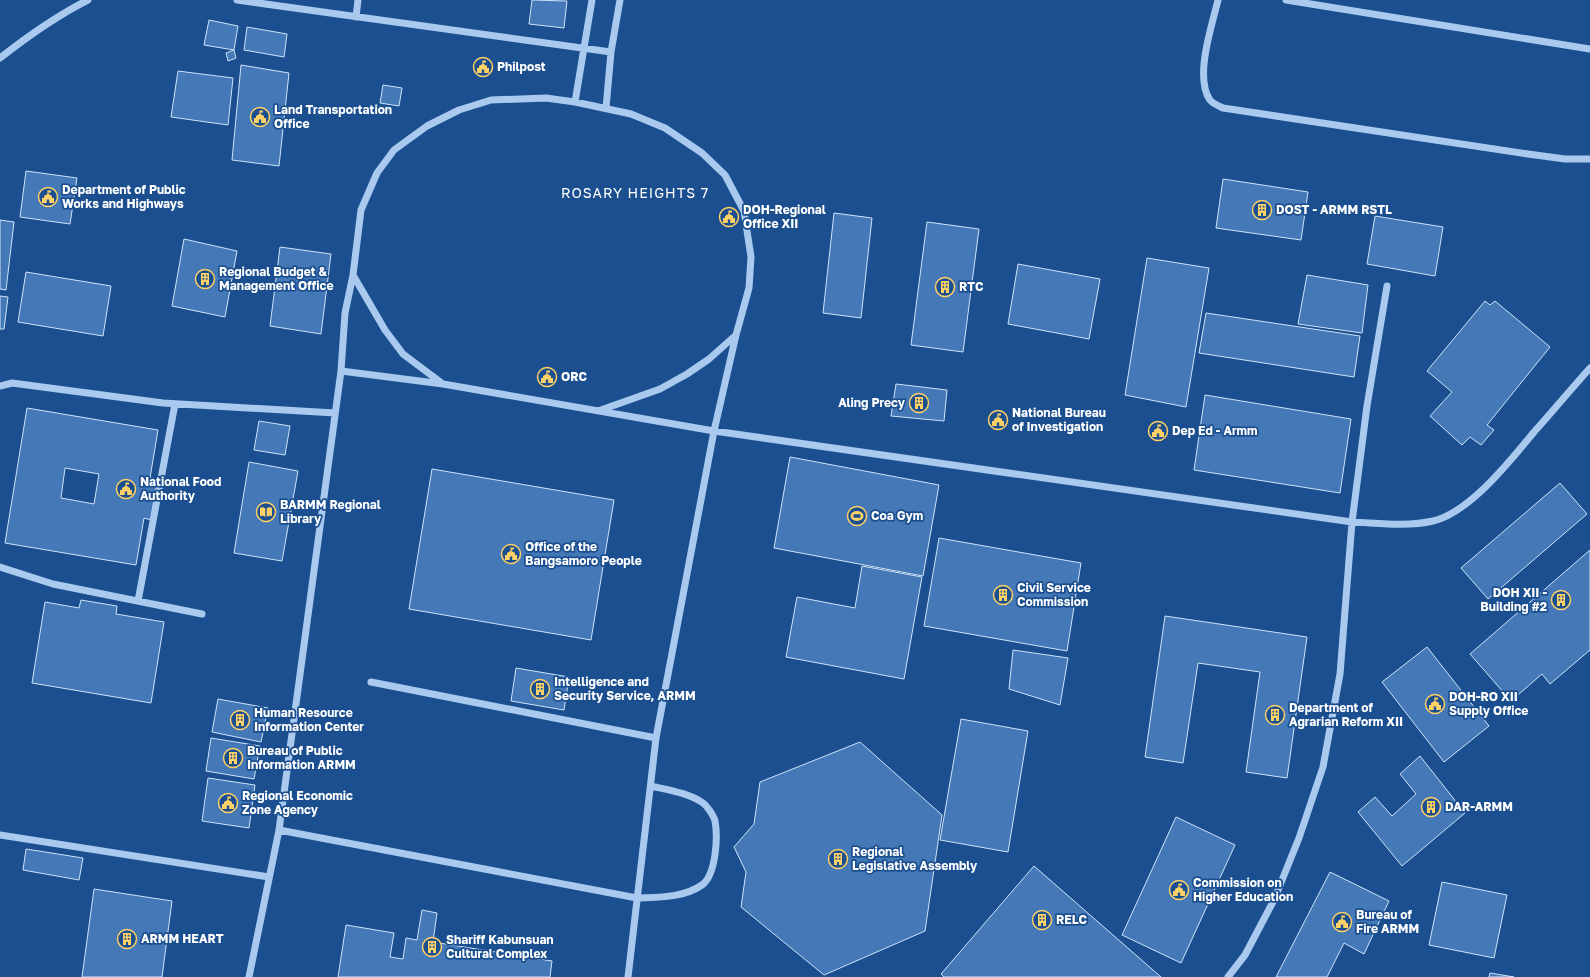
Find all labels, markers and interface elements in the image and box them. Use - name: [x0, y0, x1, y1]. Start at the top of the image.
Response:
- public building icon: Philpost: [472, 56, 494, 78]
- place label: Philpost: [497, 59, 546, 74]
- place label: Land Transportation Office: [274, 102, 392, 131]
- public building icon: Land Transportation Office: [249, 106, 271, 128]
- place label: Department of Public Works and Highways: [62, 182, 186, 211]
- district label: ROSARY HEIGHTS 7: [561, 184, 709, 201]
- public building icon: Department of Public Works and Highways: [37, 186, 59, 208]
- building icon: DOST - ARMM RSTL: [1251, 199, 1273, 221]
- place label: DOH-Regional Office XII: [743, 202, 826, 231]
- place label: DOST - ARMM RSTL: [1276, 202, 1392, 217]
- public building icon: DOH-Regional Office XII: [718, 206, 740, 228]
- place label: Regional Budget & Management Office: [219, 264, 333, 293]
- building icon: Regional Budget & Management Office: [194, 268, 216, 290]
- building icon: RTC: [934, 276, 956, 298]
- place label: RTC: [959, 279, 984, 294]
- public building icon: ORC: [536, 366, 558, 388]
- place label: ORC: [561, 369, 588, 384]
- building icon: Aling Precy: [908, 392, 930, 414]
- place label: Aling Precy: [838, 395, 906, 410]
- place label: National Bureau of Investigation: [1012, 405, 1106, 434]
- public building icon: National Bureau of Investigation: [987, 409, 1009, 431]
- public building icon: Dep Ed - Armm: [1147, 420, 1169, 442]
- place label: Dep Ed - Armm: [1172, 423, 1258, 438]
- place label: National Food Authority: [140, 474, 221, 503]
- public building icon: National Food Authority: [115, 478, 137, 500]
- place label: BARMM Regional Library: [280, 497, 381, 526]
- library icon: BARMM Regional Library: [255, 501, 277, 523]
- sports icon: Coa Gym: [846, 505, 868, 527]
- place label: Coa Gym: [871, 508, 923, 523]
- place label: Office of the Bangsamoro People: [525, 539, 642, 568]
- public building icon: Office of the Bangsamoro People: [500, 543, 522, 565]
- place label: Civil Service Commission: [1017, 580, 1091, 609]
- building icon: Civil Service Commission: [992, 584, 1014, 606]
- place label: DOH XII - Building #2: [1480, 585, 1547, 614]
- building icon: DOH XII - Building #2: [1550, 589, 1572, 611]
- place label: Intelligence and Security Service, ARMM: [554, 674, 696, 703]
- building icon: Intelligence and Security Service, ARMM: [529, 678, 551, 700]
- place label: DOH-RO XII Supply Office: [1449, 689, 1528, 718]
- public building icon: DOH-RO XII Supply Office: [1424, 693, 1446, 715]
- place label: Department of Agrarian Reform XII: [1289, 700, 1403, 729]
- building icon: Department of Agrarian Reform XII: [1264, 704, 1286, 726]
- place label: Human Resource Information Center: [254, 705, 364, 734]
- building icon: Human Resource Information Center: [229, 709, 251, 731]
- place label: Bureau of Public Information ARMM: [247, 743, 356, 772]
- building icon: Bureau of Public Information ARMM: [222, 747, 244, 769]
- place label: Regional Economic Zone Agency: [242, 788, 353, 817]
- public building icon: Regional Economic Zone Agency: [217, 792, 239, 814]
- building icon: DAR-ARMM: [1420, 796, 1442, 818]
- place label: DAR-ARMM: [1445, 799, 1513, 814]
- place label: Regional Legislative Assembly: [852, 844, 978, 873]
- building icon: Regional Legislative Assembly: [827, 848, 849, 870]
- place label: Commission on Higher Education: [1193, 875, 1293, 904]
- public building icon: Commission on Higher Education: [1168, 879, 1190, 901]
- place label: Bureau of Fire ARMM: [1356, 907, 1419, 936]
- building icon: RELC: [1031, 909, 1053, 931]
- public building icon: Bureau of Fire ARMM: [1331, 911, 1353, 933]
- place label: RELC: [1056, 912, 1088, 927]
- building icon: ARMM HEART: [116, 928, 138, 950]
- place label: ARMM HEART: [141, 931, 224, 946]
- place label: Shariff Kabunsuan Cultural Complex: [446, 932, 554, 961]
- building icon: Shariff Kabunsuan Cultural Complex: [421, 936, 443, 958]

